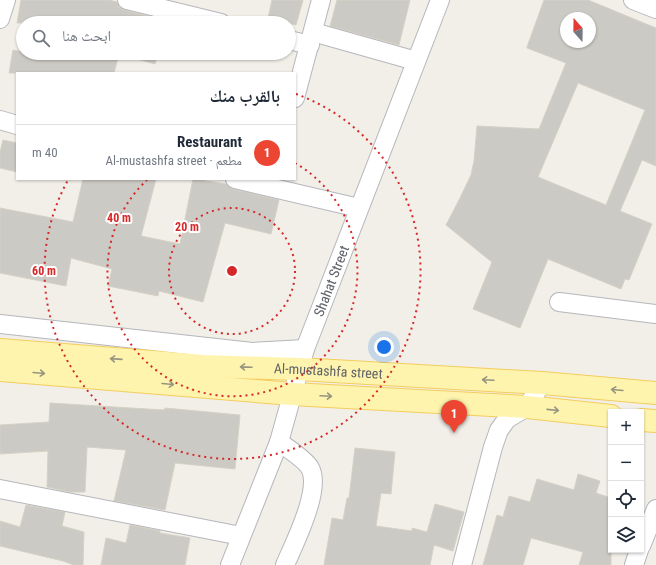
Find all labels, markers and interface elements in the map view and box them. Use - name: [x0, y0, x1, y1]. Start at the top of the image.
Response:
- north arrow: [560, 12, 596, 48]
- search box: [16, 16, 296, 60]
- icon: search: [30, 27, 52, 49]
- text: ابحث هنا: [62, 27, 111, 45]
- text: بالقرب منك: [210, 86, 280, 106]
- text: Restaurant: [177, 133, 242, 151]
- text: 40 m: [32, 145, 58, 160]
- text: 1: [264, 145, 270, 160]
- text: مطعم · Al-mustashfa street: [106, 153, 242, 168]
- text: 40 m: [107, 211, 131, 225]
- text: 20 m: [175, 220, 199, 234]
- street label: Shahat Street: [310, 243, 352, 318]
- text: 60 m: [32, 264, 56, 278]
- centre of rings: [225, 264, 239, 278]
- your location: [374, 337, 394, 357]
- one-way arrow: [110, 355, 123, 362]
- street label: Al-mustashfa street: [274, 360, 383, 382]
- one-way arrow: [240, 363, 253, 371]
- one-way arrow: [32, 370, 45, 377]
- one-way arrow: [482, 377, 495, 384]
- one-way arrow: [161, 380, 174, 387]
- one-way arrow: [611, 386, 624, 394]
- one-way arrow: [319, 392, 332, 400]
- pin: 1: [441, 400, 467, 433]
- one-way arrow: [547, 406, 560, 414]
- map controls: [608, 409, 644, 553]
- button: +: [608, 409, 644, 445]
- button: −: [608, 445, 644, 481]
- button: locate: [608, 481, 644, 517]
- button: layers: [608, 517, 644, 553]

